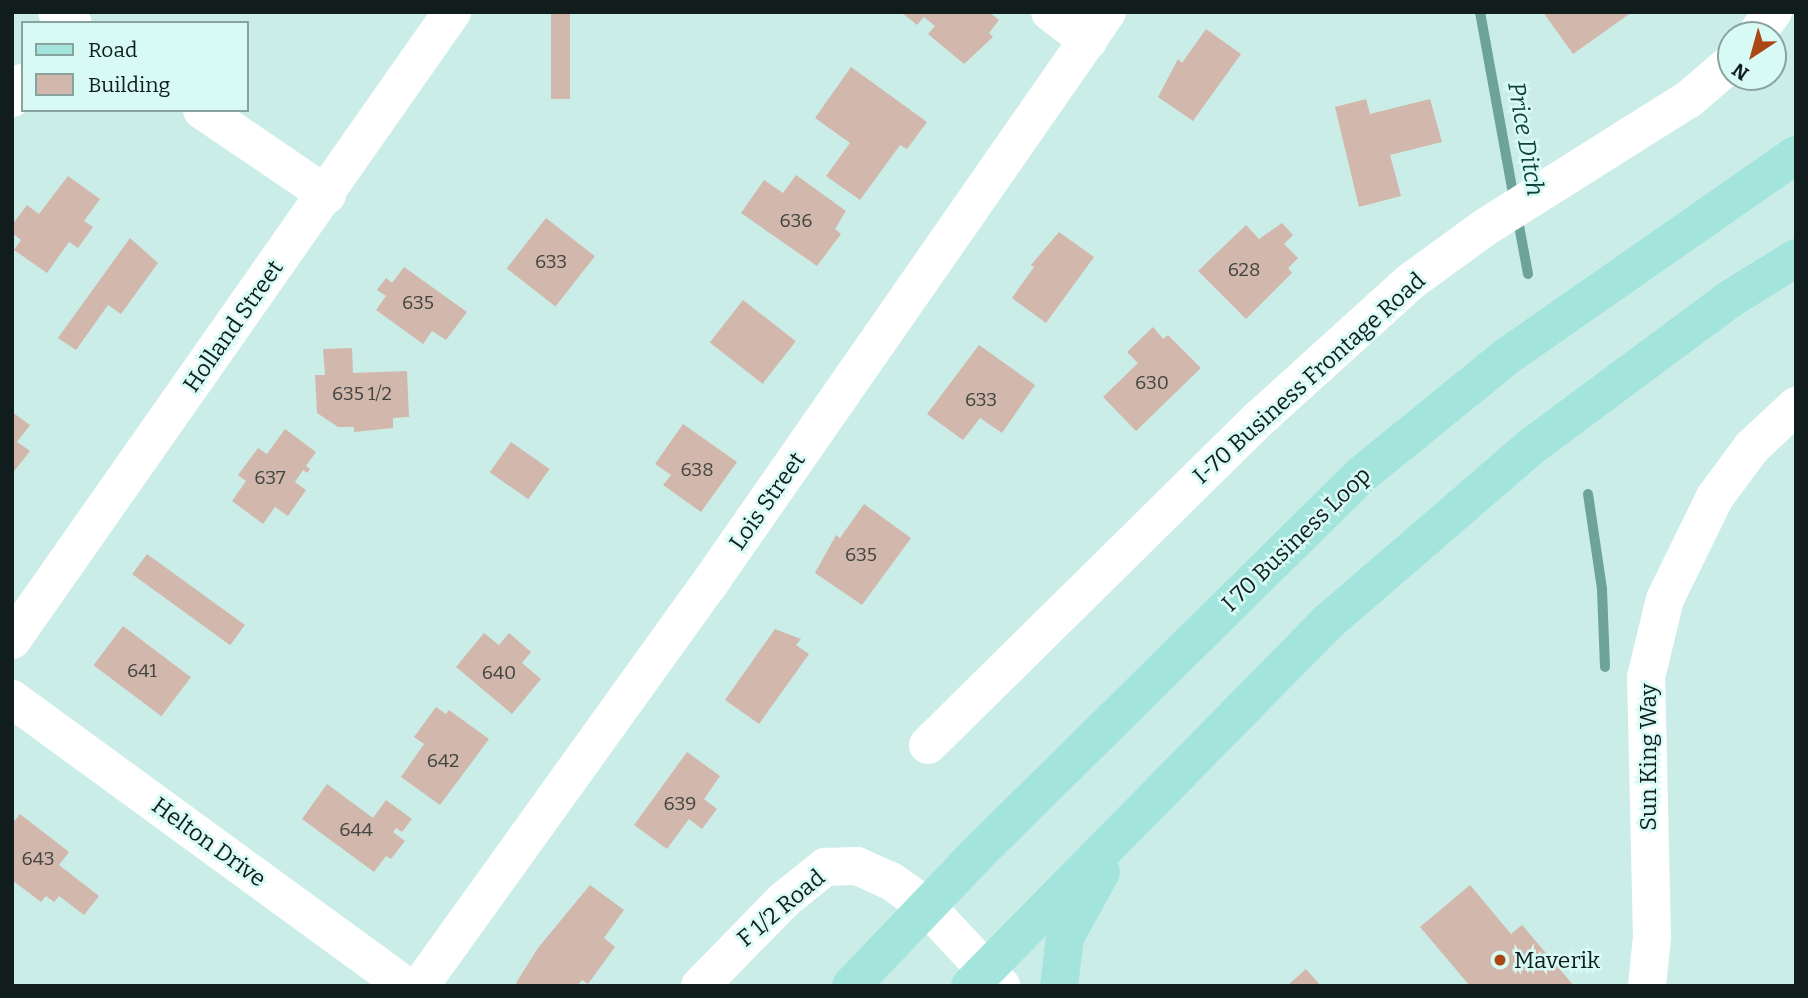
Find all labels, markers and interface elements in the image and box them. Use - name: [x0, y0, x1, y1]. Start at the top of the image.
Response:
- legend: [21, 21, 248, 112]
- north arrow: [1717, 21, 1787, 91]
- text: Road: [88, 37, 137, 63]
- text: N: [1728, 58, 1753, 85]
- text: Building: [88, 72, 170, 98]
- water label: Price Ditch: [1501, 80, 1549, 198]
- house number: 636: [780, 210, 812, 232]
- house number: 633: [535, 251, 567, 273]
- street label: Holland Street: [177, 255, 289, 397]
- house number: 628: [1228, 259, 1260, 281]
- street label: I-70 Business Frontage Road: [1187, 267, 1431, 489]
- house number: 635: [402, 292, 434, 314]
- house number: 630: [1135, 372, 1169, 394]
- house number: 635 1/2: [332, 383, 392, 405]
- house number: 633: [965, 389, 997, 411]
- street label: Lois Street: [723, 447, 811, 555]
- house number: 638: [680, 459, 714, 481]
- street label: I 70 Business Loop: [1216, 461, 1376, 617]
- house number: 637: [254, 467, 286, 489]
- house number: 635: [845, 544, 877, 566]
- house number: 641: [127, 660, 157, 682]
- house number: 640: [482, 662, 516, 684]
- street label: Sun King Way: [1634, 683, 1662, 831]
- house number: 642: [427, 750, 459, 772]
- street label: Helton Drive: [147, 791, 271, 893]
- house number: 639: [664, 793, 696, 815]
- house number: 644: [339, 819, 373, 841]
- house number: 643: [21, 848, 55, 870]
- street label: F 1/2 Road: [732, 864, 830, 952]
- place label: Maverik: [1514, 946, 1600, 974]
- marker: Maverik: [1492, 952, 1508, 968]

